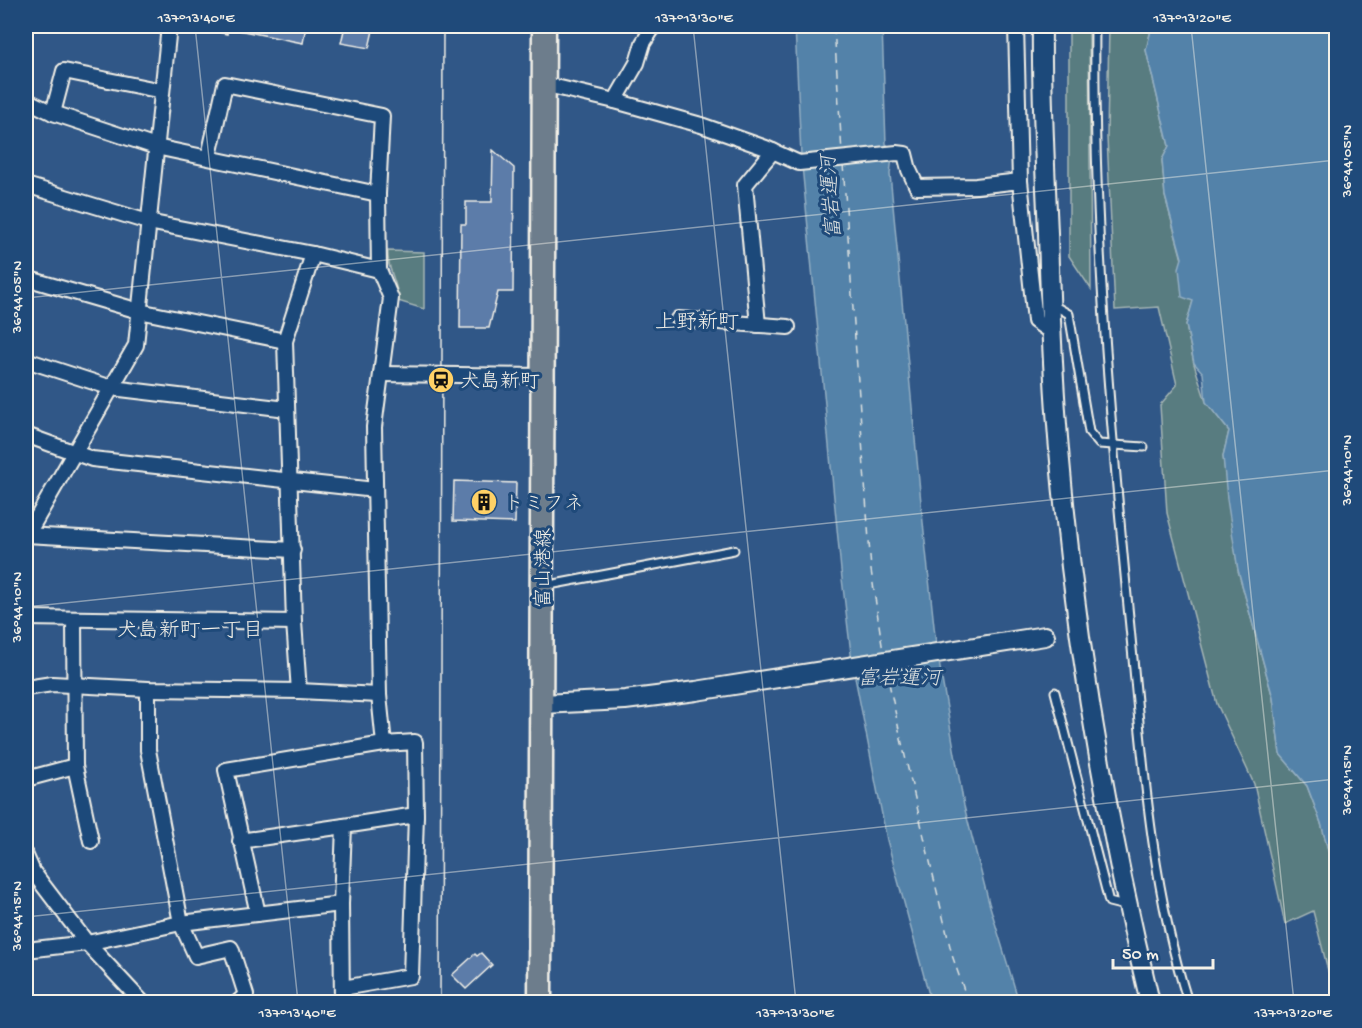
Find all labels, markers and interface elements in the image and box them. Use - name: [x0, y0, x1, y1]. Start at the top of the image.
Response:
- text: 137°13'40"E: [156, 10, 235, 28]
- text: 137°13'30"E: [654, 10, 734, 28]
- text: 137°13'20"E: [1152, 10, 1231, 28]
- text: 36°44'05"N: [1339, 125, 1357, 198]
- water label: 富岩運河: [817, 151, 849, 240]
- text: 36°44'05"N: [9, 261, 27, 334]
- district label: 上野新町: [655, 311, 739, 337]
- station icon: 犬島新町: [426, 365, 456, 395]
- place label: 犬島新町: [460, 370, 540, 395]
- text: 36°44'10"N: [1339, 434, 1357, 506]
- building icon: トミフネ: [469, 487, 499, 517]
- place label: トミフネ: [504, 494, 584, 517]
- street label: 富山港線: [532, 528, 557, 608]
- text: 36°44'10"N: [9, 571, 27, 643]
- district label: 犬島新町一丁目: [117, 619, 264, 645]
- water label: 富岩運河: [857, 667, 944, 693]
- text: 36°44'15"N: [1339, 745, 1357, 816]
- text: 36°44'15"N: [9, 881, 27, 952]
- scale bar: [1113, 932, 1214, 970]
- text: 50 m: [1122, 945, 1159, 966]
- text: 137°13'40"E: [257, 1005, 336, 1023]
- text: 137°13'30"E: [755, 1005, 835, 1023]
- text: 137°13'20"E: [1253, 1005, 1332, 1023]

